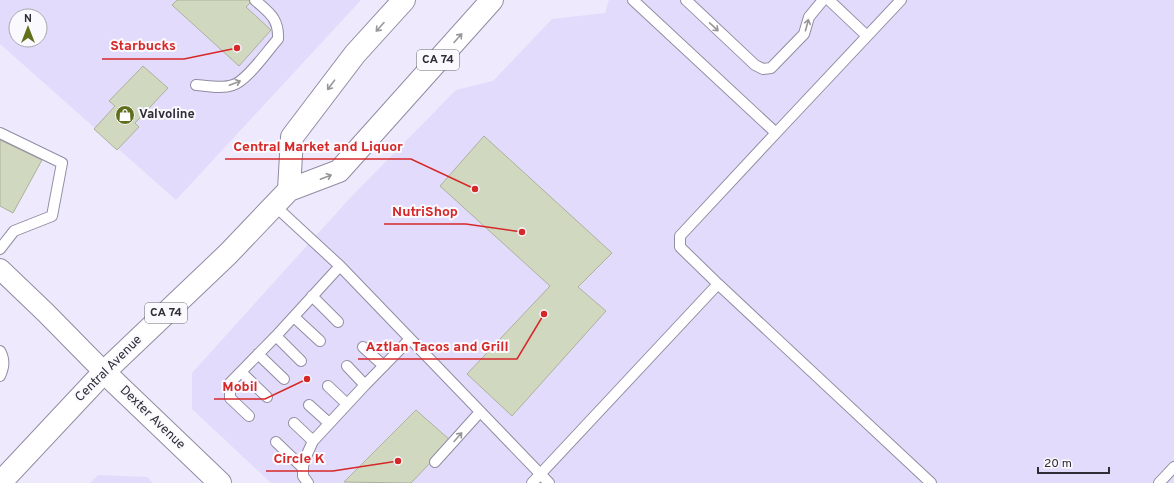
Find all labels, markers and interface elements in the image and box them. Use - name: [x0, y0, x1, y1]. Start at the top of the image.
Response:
- north arrow: [8, 8, 48, 48]
- text: N: [24, 12, 32, 26]
- one-way arrow: [803, 19, 811, 32]
- one-way arrow: [375, 22, 384, 32]
- one-way arrow: [709, 22, 719, 31]
- one-way arrow: [454, 32, 463, 43]
- callout: Starbucks: [102, 33, 184, 59]
- text: Starbucks: [110, 38, 176, 55]
- road number: CA 74: [417, 50, 459, 70]
- one-way arrow: [228, 79, 240, 87]
- one-way arrow: [327, 80, 335, 91]
- shop icon: Valvoline: [114, 104, 136, 126]
- place label: Valvoline: [139, 107, 195, 123]
- callout: Central Market and Liquor: [225, 133, 411, 159]
- text: Central Market and Liquor: [233, 139, 403, 156]
- one-way arrow: [319, 172, 331, 180]
- callout: NutriShop: [384, 198, 466, 224]
- text: NutriShop: [392, 204, 458, 221]
- road number: CA 74: [145, 303, 187, 323]
- street label: Central Avenue: [72, 332, 146, 406]
- callout: Aztlan Tacos and Grill: [358, 333, 517, 359]
- text: Aztlan Tacos and Grill: [366, 339, 508, 356]
- callout: Mobil: [214, 373, 265, 399]
- text: Mobil: [222, 379, 258, 396]
- street label: Dexter Avenue: [116, 383, 188, 453]
- one-way arrow: [453, 432, 462, 442]
- callout: Circle K: [266, 445, 333, 471]
- scale bar: [1038, 449, 1109, 475]
- text: Circle K: [273, 451, 325, 468]
- text: 20 m: [1044, 456, 1072, 472]

